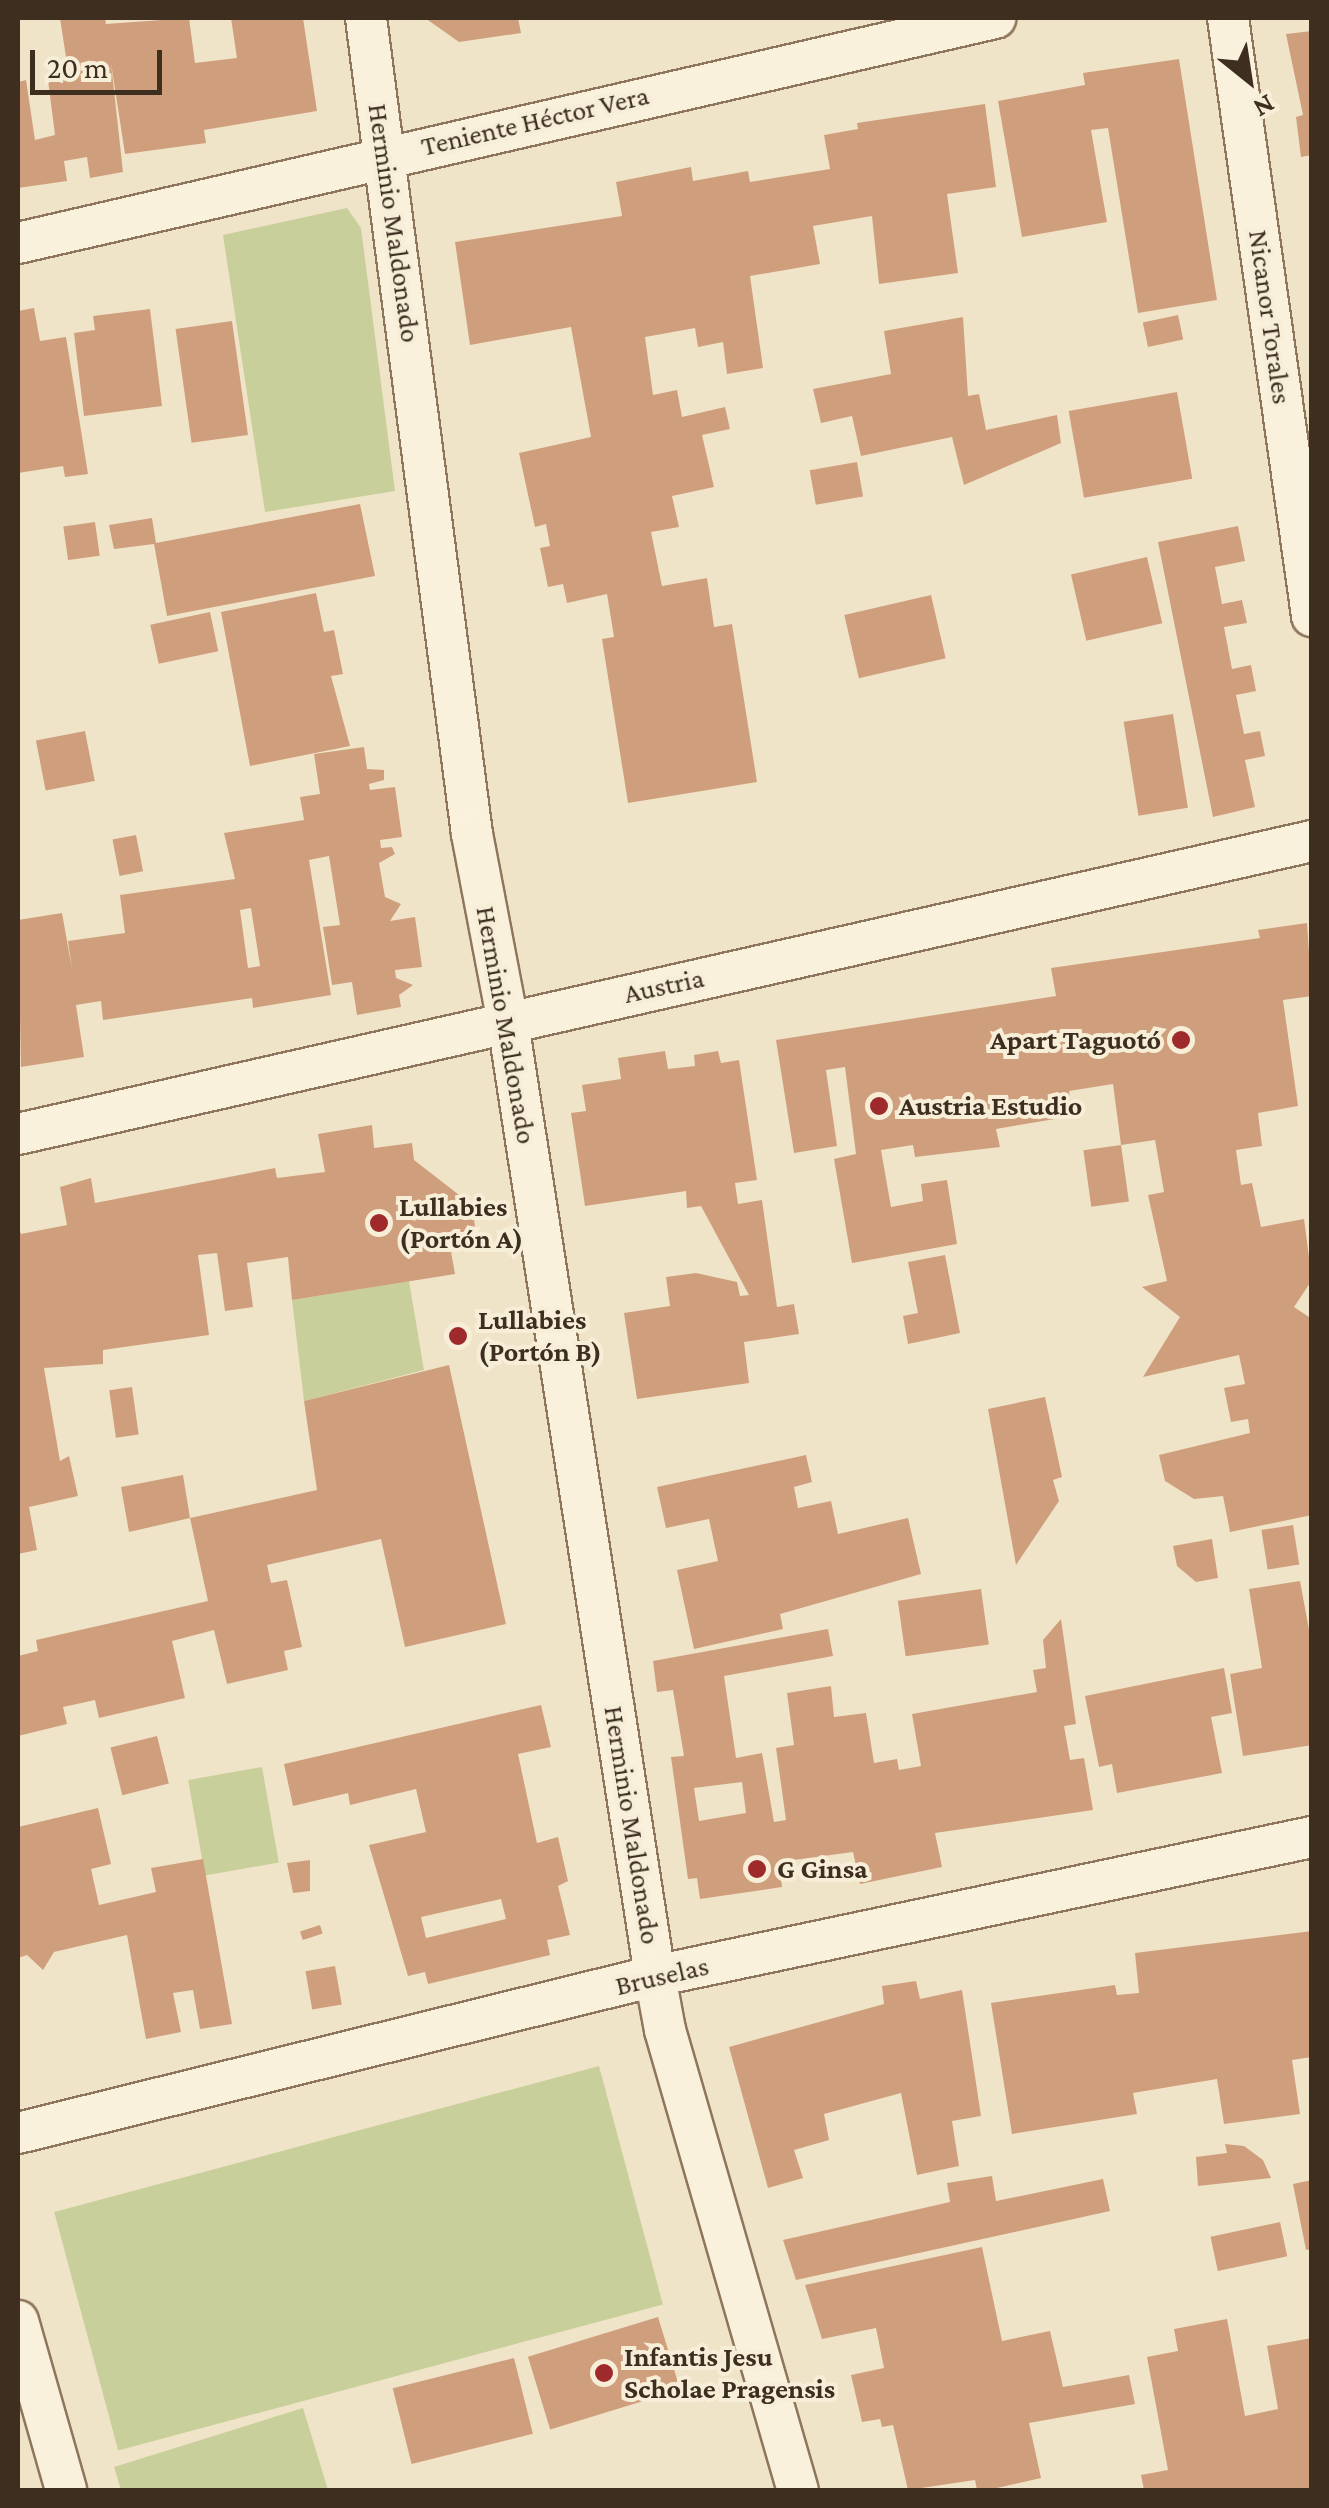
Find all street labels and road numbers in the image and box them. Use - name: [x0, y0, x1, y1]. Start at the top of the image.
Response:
- street label: Teniente Héctor Vera: [418, 78, 652, 164]
- street label: Herminio Maldonado: [361, 101, 427, 345]
- street label: Nicanor Torales: [1241, 228, 1299, 406]
- street label: Herminio Maldonado: [469, 904, 543, 1146]
- street label: Austria: [621, 961, 707, 1011]
- street label: Herminio Maldonado: [597, 1703, 667, 1947]
- street label: Bruselas: [612, 1949, 712, 2003]

